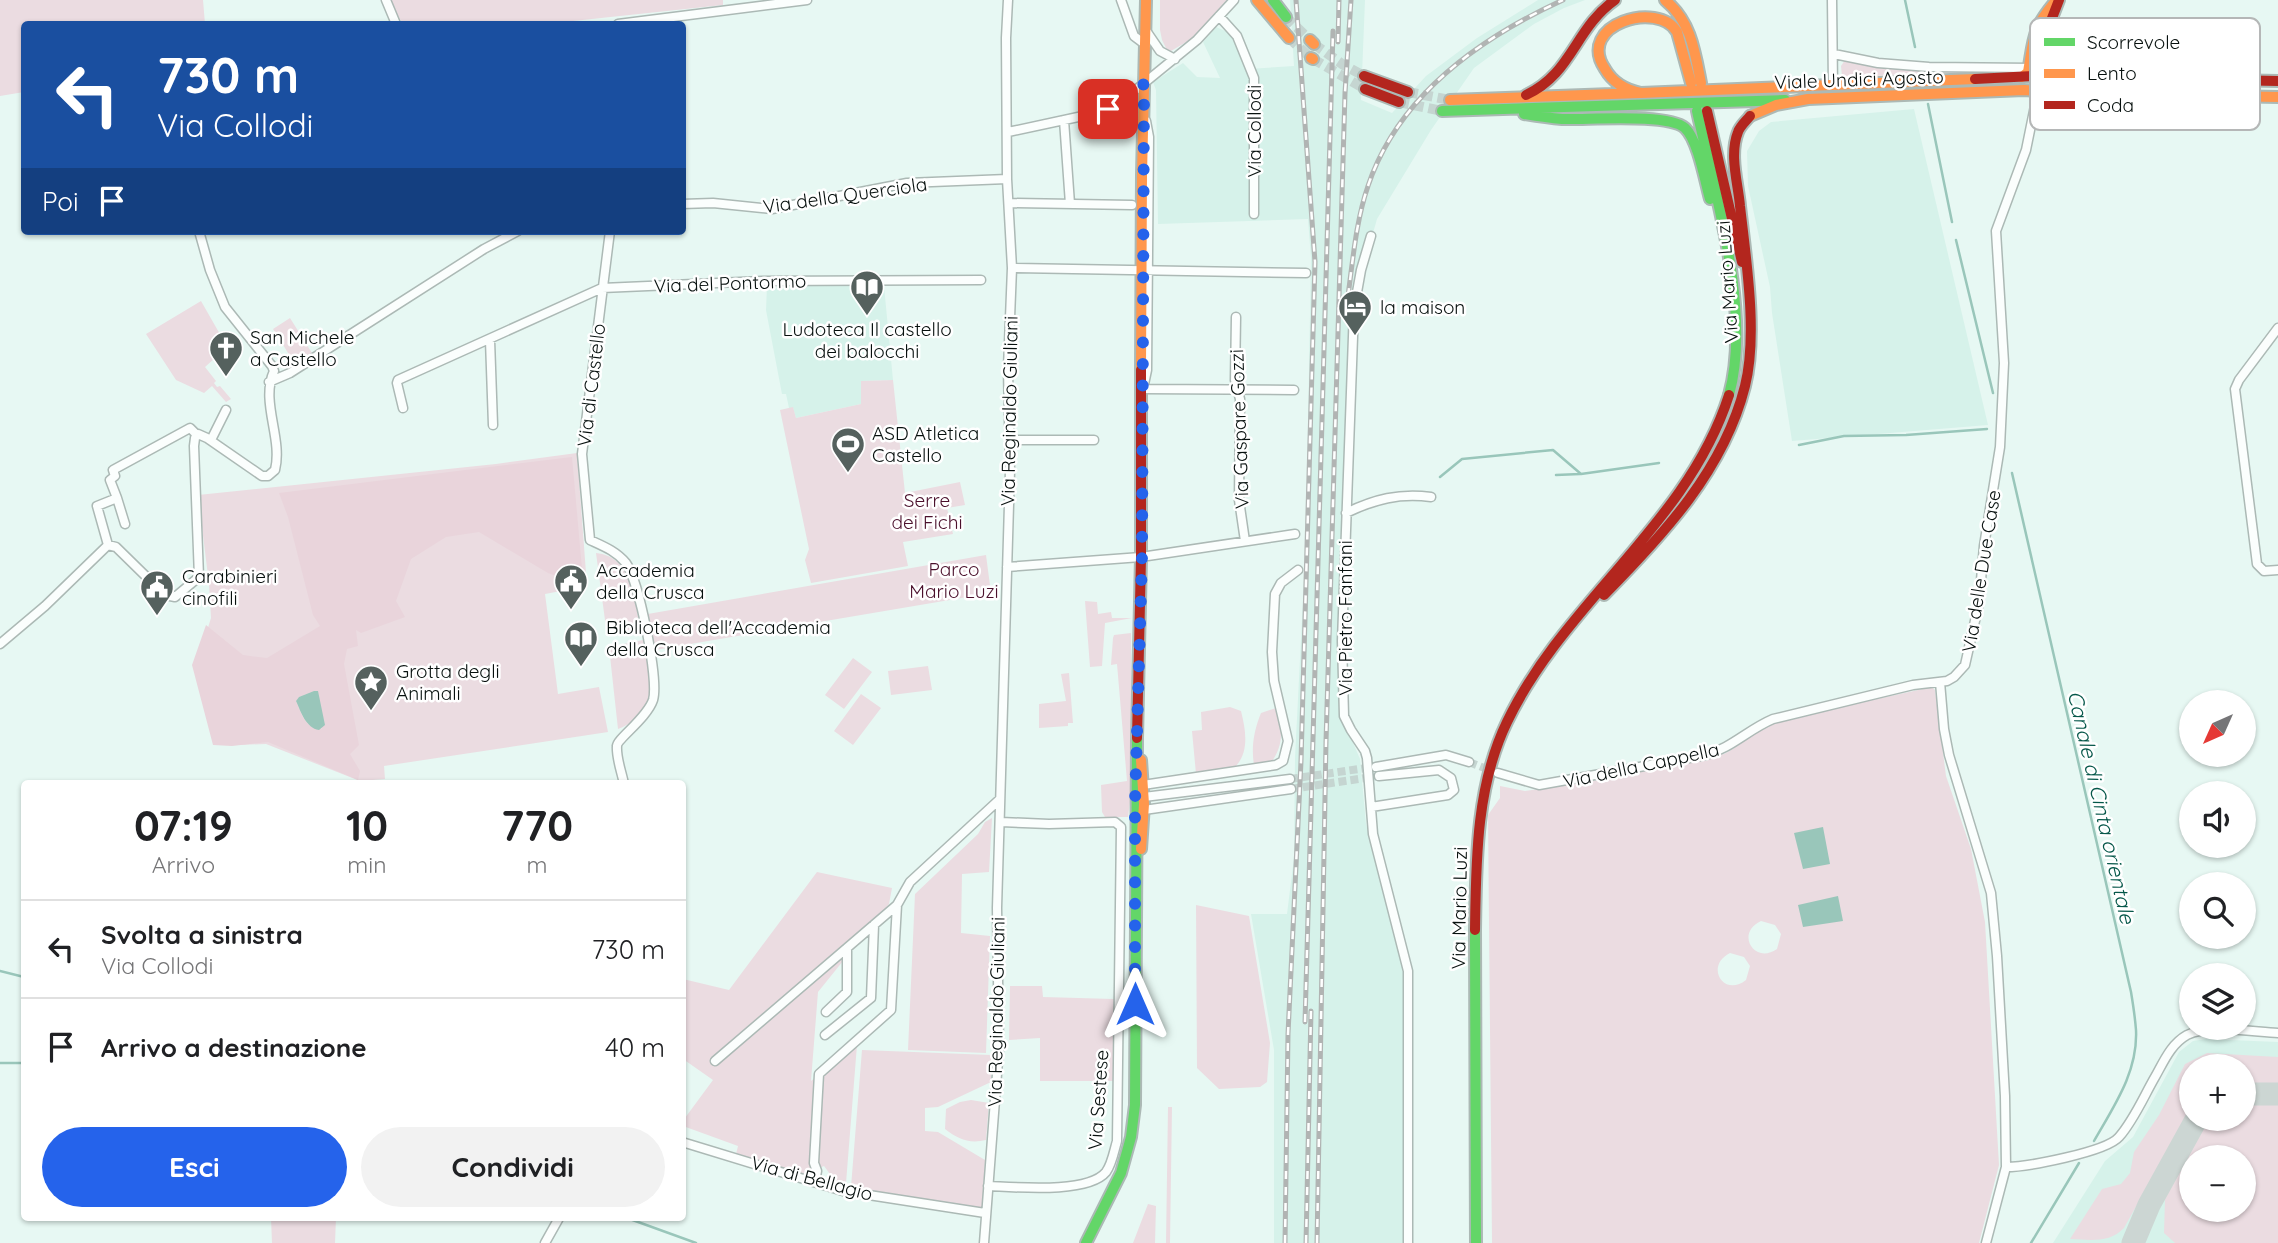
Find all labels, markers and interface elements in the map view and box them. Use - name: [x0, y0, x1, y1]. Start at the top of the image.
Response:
- legend: [2030, 18, 2260, 130]
- text: Scorrevole: [2087, 30, 2180, 54]
- text: 730 m: [157, 44, 299, 105]
- icon: left: [42, 49, 133, 140]
- text: Lento: [2087, 61, 2137, 85]
- street label: Viale Undici Agosto: [1774, 64, 1944, 94]
- pin: [1078, 79, 1138, 139]
- street label: Via Collodi: [1242, 85, 1266, 177]
- icon: arrive: [1089, 90, 1127, 128]
- text: Coda: [2087, 93, 2134, 117]
- text: Via Collodi: [157, 105, 313, 145]
- street label: Via della Querciola: [761, 172, 929, 218]
- icon: arrive: [93, 182, 131, 220]
- text: Poi: [42, 185, 79, 218]
- street label: Via Mario Luzi: [1711, 220, 1743, 344]
- street label: Via del Pontormo: [653, 268, 807, 298]
- library icon: Ludoteca Il castello dei balocchi: [848, 268, 886, 317]
- hotel icon: la maison: [1336, 288, 1374, 337]
- place label: la maison: [1380, 295, 1465, 319]
- street label: Via Reginaldo Giuliani: [995, 316, 1023, 506]
- place label: Ludoteca Il castello dei balocchi: [782, 317, 952, 363]
- street label: Via di Castello: [572, 322, 610, 448]
- place label: San Michele a Castello: [250, 325, 354, 371]
- church icon: San Michele a Castello: [207, 329, 245, 378]
- street label: Via Gaspare Gozzi: [1224, 349, 1254, 509]
- place label: ASD Atletica Castello: [872, 421, 979, 467]
- sports icon: ASD Atletica Castello: [829, 425, 867, 474]
- park label: Serre dei Fichi: [891, 488, 963, 534]
- street label: Via delle Due Case: [1956, 488, 2006, 654]
- street label: Via Pietro Fanfani: [1333, 540, 1357, 696]
- park label: Parco Mario Luzi: [909, 557, 999, 603]
- place label: Accademia della Crusca: [596, 558, 705, 604]
- public building icon: Accademia della Crusca: [552, 562, 590, 611]
- place label: Carabinieri cinofili: [182, 564, 277, 610]
- public building icon: Carabinieri cinofili: [138, 568, 176, 617]
- place label: Biblioteca dell'Accademia della Crusca: [606, 615, 831, 661]
- library icon: Biblioteca dell'Accademia della Crusca: [562, 619, 600, 668]
- place label: Grotta degli Animali: [396, 659, 500, 705]
- place icon: Grotta degli Animali: [352, 663, 390, 712]
- water label: Canale di Cinta orientale: [2063, 688, 2142, 927]
- north arrow: [2179, 690, 2256, 766]
- map controls: [2179, 690, 2256, 1222]
- street label: Via della Cappella: [1561, 737, 1721, 793]
- button: sound: [2179, 781, 2256, 858]
- text: 07:19: [134, 799, 233, 852]
- text: 10: [346, 799, 388, 852]
- text: 770: [501, 799, 573, 852]
- street label: Via Mario Luzi: [1446, 846, 1472, 970]
- text: Arrivo: [152, 850, 215, 879]
- text: min: [347, 850, 387, 879]
- text: m: [527, 850, 548, 879]
- button: search: [2179, 872, 2256, 949]
- street label: Via Reginaldo Giuliani: [982, 917, 1010, 1107]
- text: Svolta a sinistra: [101, 918, 303, 951]
- icon: left: [42, 930, 80, 968]
- text: 730 m: [592, 933, 665, 966]
- text: Via Collodi: [101, 951, 213, 980]
- button: layers: [2179, 963, 2256, 1040]
- position arrow: [1098, 967, 1172, 1041]
- icon: arrive: [42, 1028, 80, 1066]
- text: Arrivo a destinazione: [101, 1031, 367, 1064]
- text: 40 m: [605, 1031, 665, 1064]
- street label: Via Sestese: [1083, 1049, 1113, 1151]
- button: +: [2179, 1054, 2256, 1131]
- button: Esci: [42, 1127, 347, 1207]
- button: Condividi: [361, 1127, 665, 1207]
- button: −: [2179, 1145, 2256, 1222]
- street label: Via di Bellagio: [749, 1150, 875, 1206]

